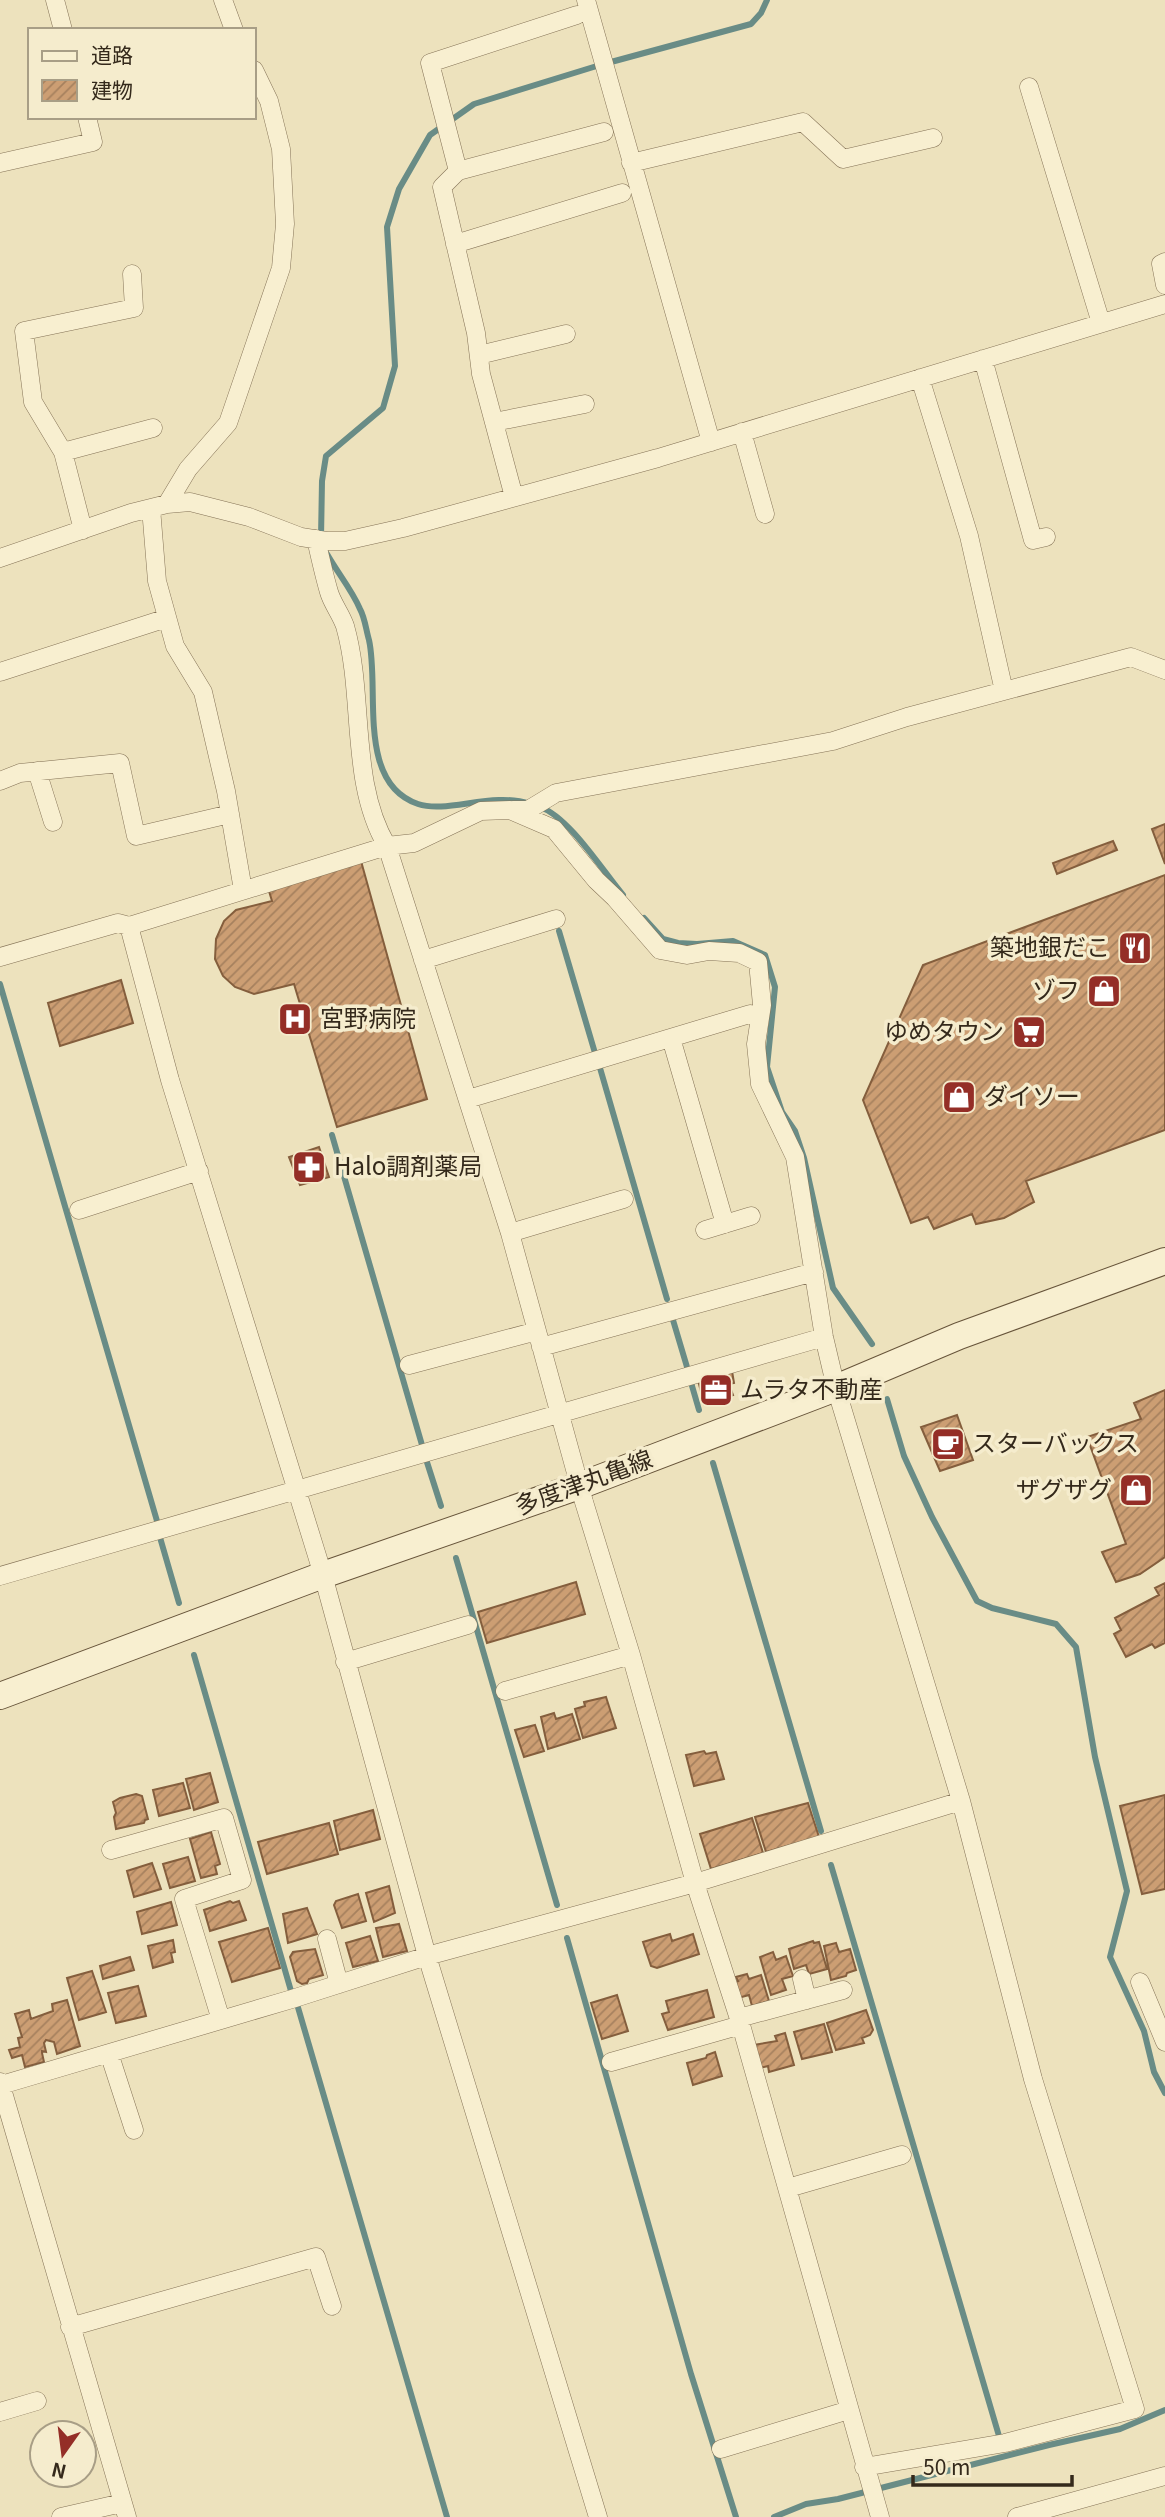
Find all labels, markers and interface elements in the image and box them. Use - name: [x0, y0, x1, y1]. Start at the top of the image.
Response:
- legend: [28, 28, 256, 119]
- text: 道路: [91, 39, 133, 69]
- text: 建物: [91, 74, 133, 104]
- place label: 築地銀だこ: [990, 928, 1110, 963]
- restaurant icon: 築地銀だこ: [1116, 929, 1154, 967]
- place label: ゾフ: [1032, 971, 1080, 1006]
- shop icon: ゾフ: [1085, 972, 1123, 1010]
- place label: 宮野病院: [320, 999, 416, 1034]
- hospital icon: 宮野病院: [276, 1000, 314, 1038]
- place label: ゆめタウン: [884, 1012, 1004, 1047]
- supermarket icon: ゆめタウン: [1010, 1013, 1048, 1051]
- place label: ダイソー: [984, 1077, 1080, 1112]
- shop icon: ダイソー: [940, 1078, 978, 1116]
- place label: Halo調剤薬局: [334, 1147, 482, 1182]
- pharmacy icon: Halo調剤薬局: [290, 1148, 328, 1186]
- place label: ムラタ不動産: [740, 1370, 883, 1405]
- office icon: ムラタ不動産: [697, 1371, 735, 1409]
- place label: スターバックス: [972, 1424, 1139, 1459]
- cafe icon: スターバックス: [929, 1425, 967, 1463]
- street label: 多度津丸亀線: [510, 1440, 657, 1522]
- place label: ザグザグ: [1016, 1470, 1112, 1505]
- shop icon: ザグザグ: [1117, 1471, 1155, 1509]
- north arrow: [28, 2419, 98, 2489]
- scale bar: [913, 2444, 1072, 2488]
- text: 50 m: [923, 2451, 970, 2481]
- text: N: [48, 2457, 69, 2487]

